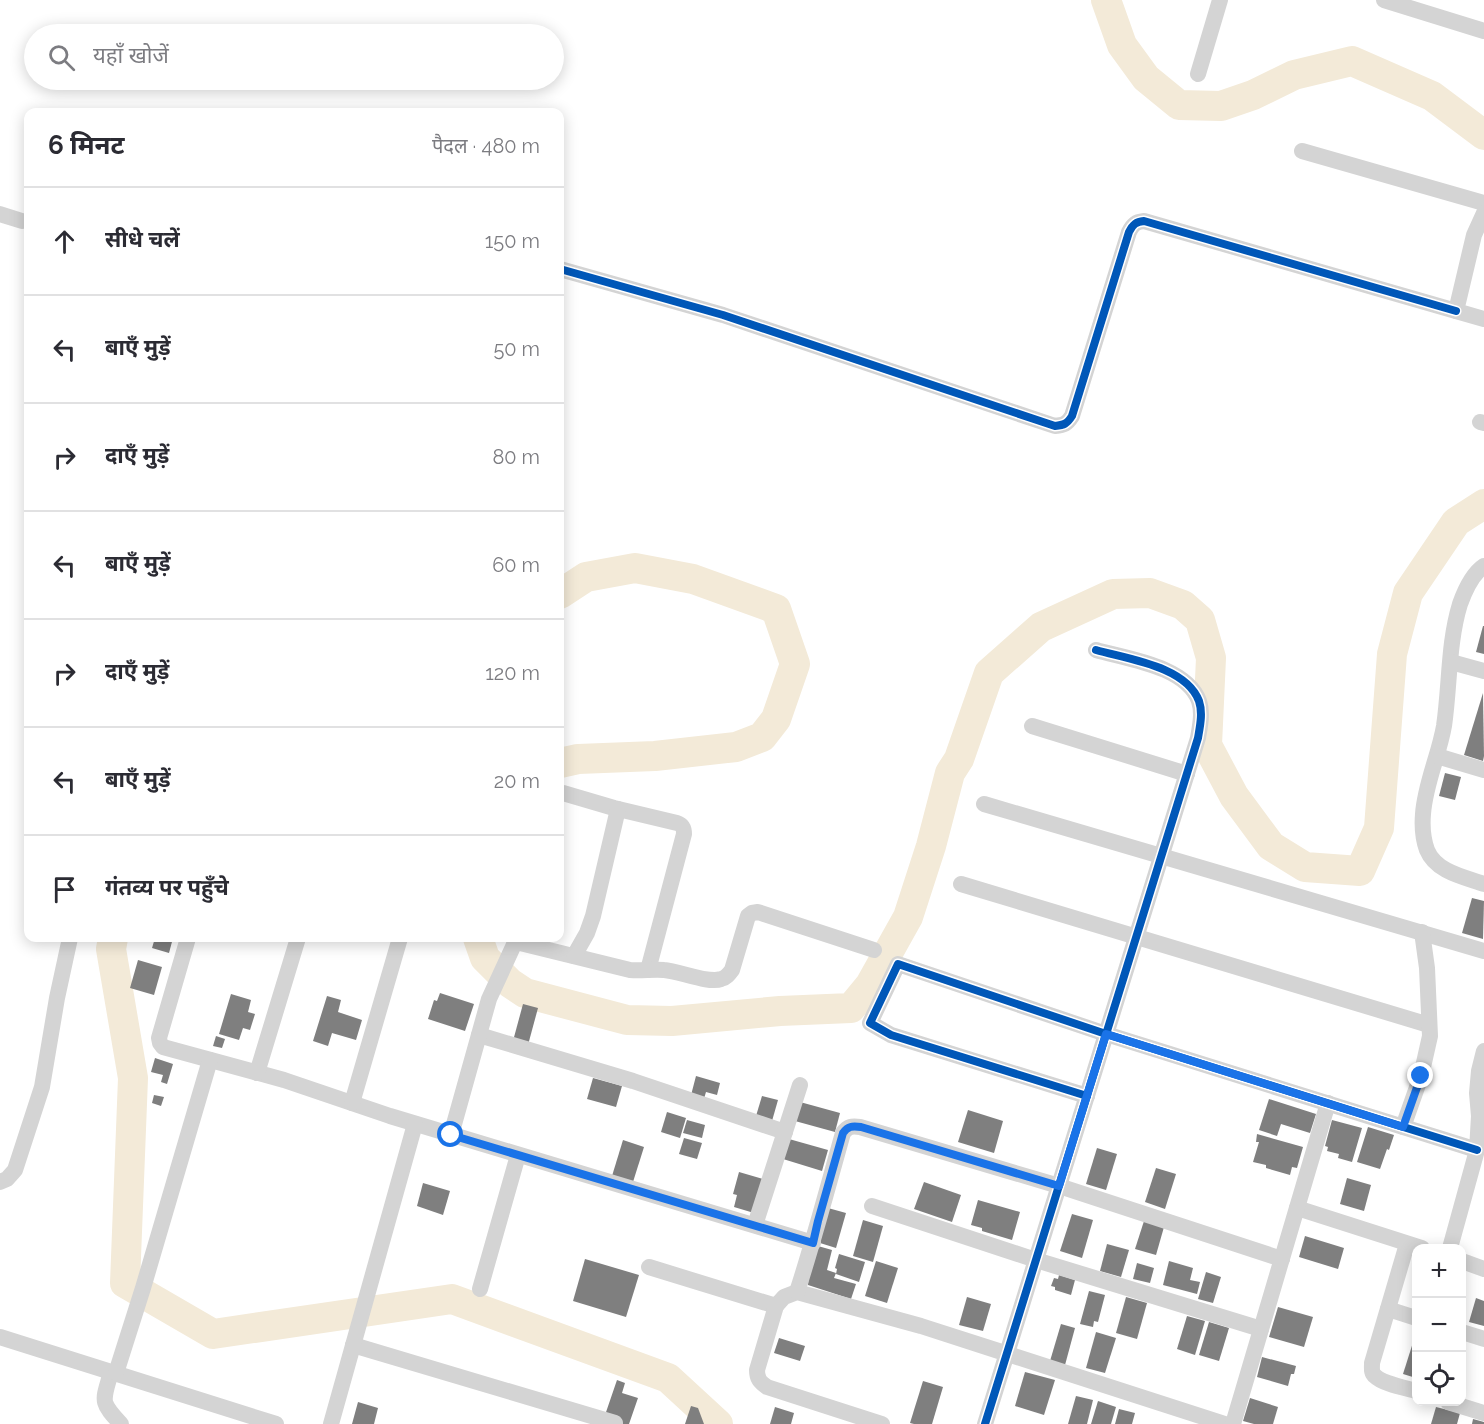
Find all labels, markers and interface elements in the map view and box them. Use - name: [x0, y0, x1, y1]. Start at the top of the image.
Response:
- search box: [24, 24, 564, 90]
- icon: search: [45, 41, 78, 74]
- text: यहाँ खोजें: [93, 42, 169, 68]
- text: 6 मिनट: [48, 130, 125, 160]
- text: पैदल · 480 m: [432, 134, 540, 158]
- icon: ahead: [48, 225, 81, 258]
- text: सीधे चलें: [105, 226, 180, 252]
- text: 150 m: [485, 229, 540, 253]
- icon: left: [48, 333, 81, 366]
- text: बाएँ मुड़ें: [105, 334, 171, 360]
- text: 50 m: [493, 337, 540, 361]
- icon: right: [48, 441, 81, 474]
- text: दाएँ मुड़ें: [105, 442, 169, 468]
- text: 80 m: [492, 445, 540, 469]
- icon: left: [48, 549, 81, 582]
- text: बाएँ मुड़ें: [105, 550, 171, 576]
- text: 60 m: [492, 553, 540, 577]
- icon: right: [48, 657, 81, 690]
- text: दाएँ मुड़ें: [105, 658, 169, 684]
- text: 120 m: [485, 661, 540, 685]
- icon: left: [48, 765, 81, 798]
- text: बाएँ मुड़ें: [105, 766, 171, 792]
- text: 20 m: [494, 769, 540, 793]
- icon: arrive: [48, 873, 81, 906]
- text: गंतव्य पर पहुँचे: [105, 874, 229, 900]
- route end: [1407, 1062, 1433, 1088]
- route start: [437, 1121, 463, 1147]
- map controls: [1412, 1244, 1466, 1406]
- button: +: [1412, 1244, 1466, 1298]
- button: −: [1412, 1298, 1466, 1352]
- button: locate: [1412, 1352, 1466, 1406]

